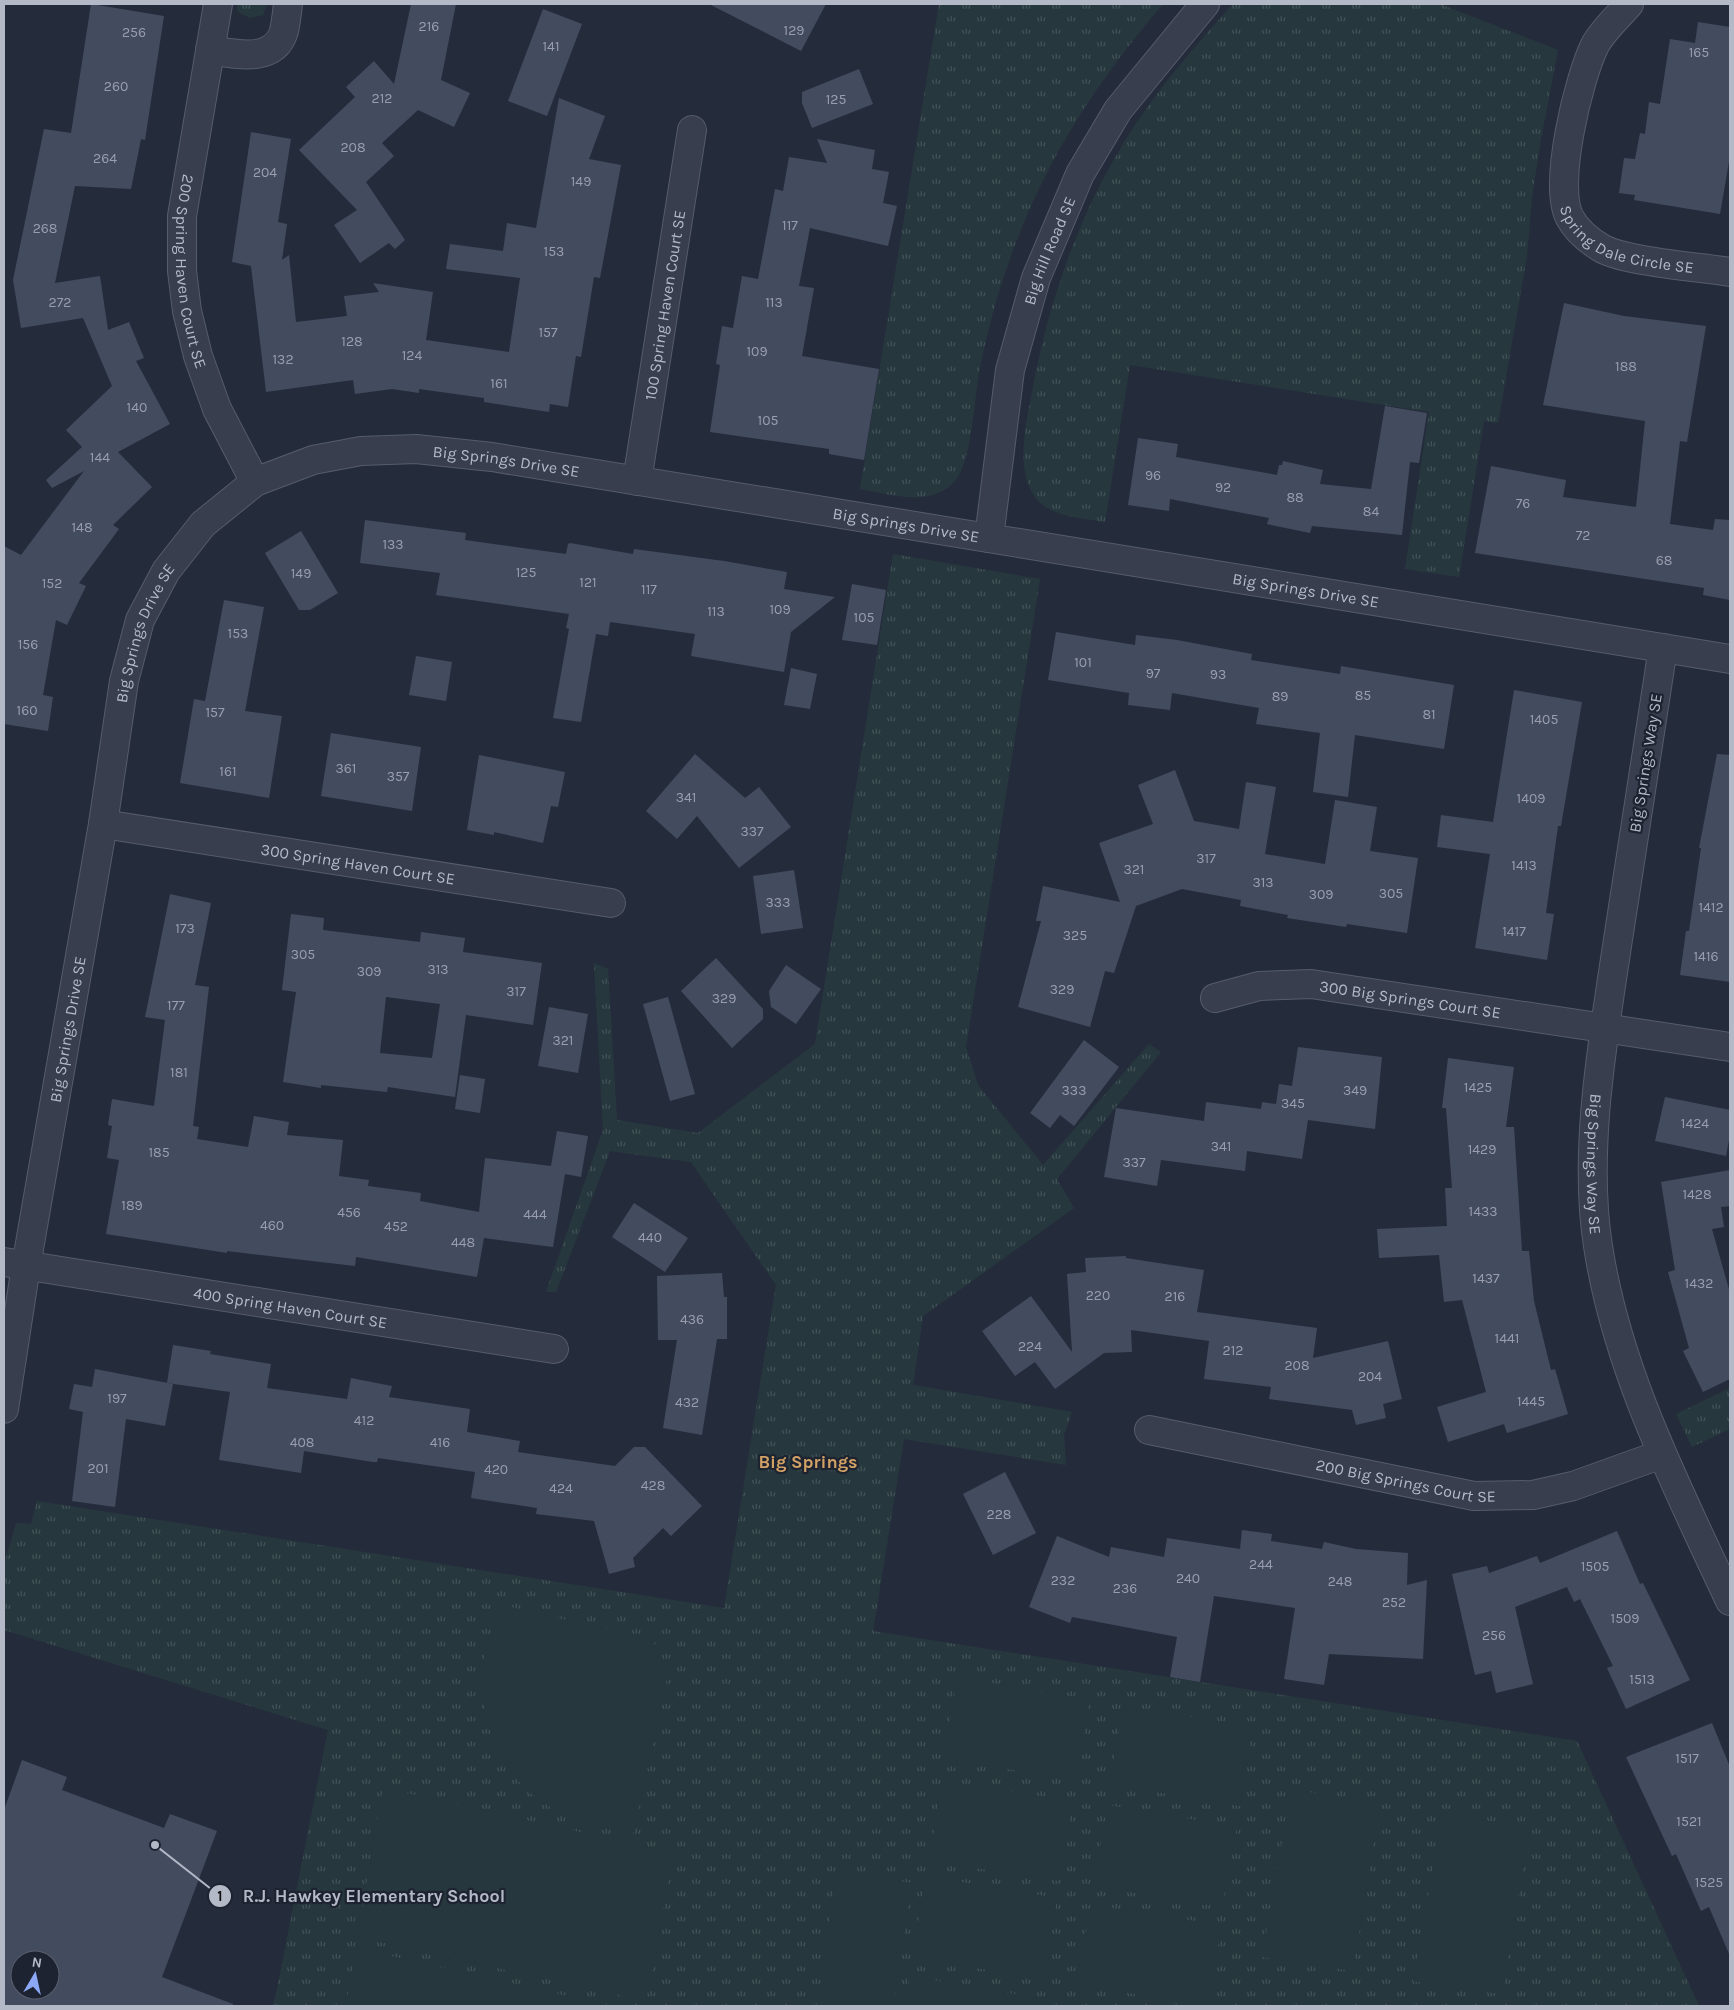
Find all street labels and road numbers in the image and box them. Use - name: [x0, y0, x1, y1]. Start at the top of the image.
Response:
- street label: 200 Spring Haven Court SE: [172, 173, 211, 371]
- street label: Big Hill Road SE: [1020, 194, 1079, 307]
- street label: Spring Dale Circle SE: [1556, 203, 1695, 277]
- street label: 100 Spring Haven Court SE: [641, 209, 689, 402]
- street label: Big Springs Drive SE: [432, 442, 581, 481]
- street label: Big Springs Drive SE: [831, 504, 981, 546]
- street label: Big Springs Drive SE: [112, 559, 179, 704]
- street label: Big Springs Drive SE: [1231, 569, 1380, 612]
- street label: Big Springs Way SE: [1625, 692, 1666, 834]
- street label: 300 Spring Haven Court SE: [259, 840, 456, 889]
- street label: Big Springs Drive SE: [46, 955, 90, 1104]
- street label: 300 Big Springs Court SE: [1318, 976, 1502, 1022]
- street label: Big Springs Way SE: [1583, 1093, 1606, 1235]
- street label: 400 Spring Haven Court SE: [192, 1283, 388, 1332]
- street label: 200 Big Springs Court SE: [1314, 1455, 1496, 1506]

